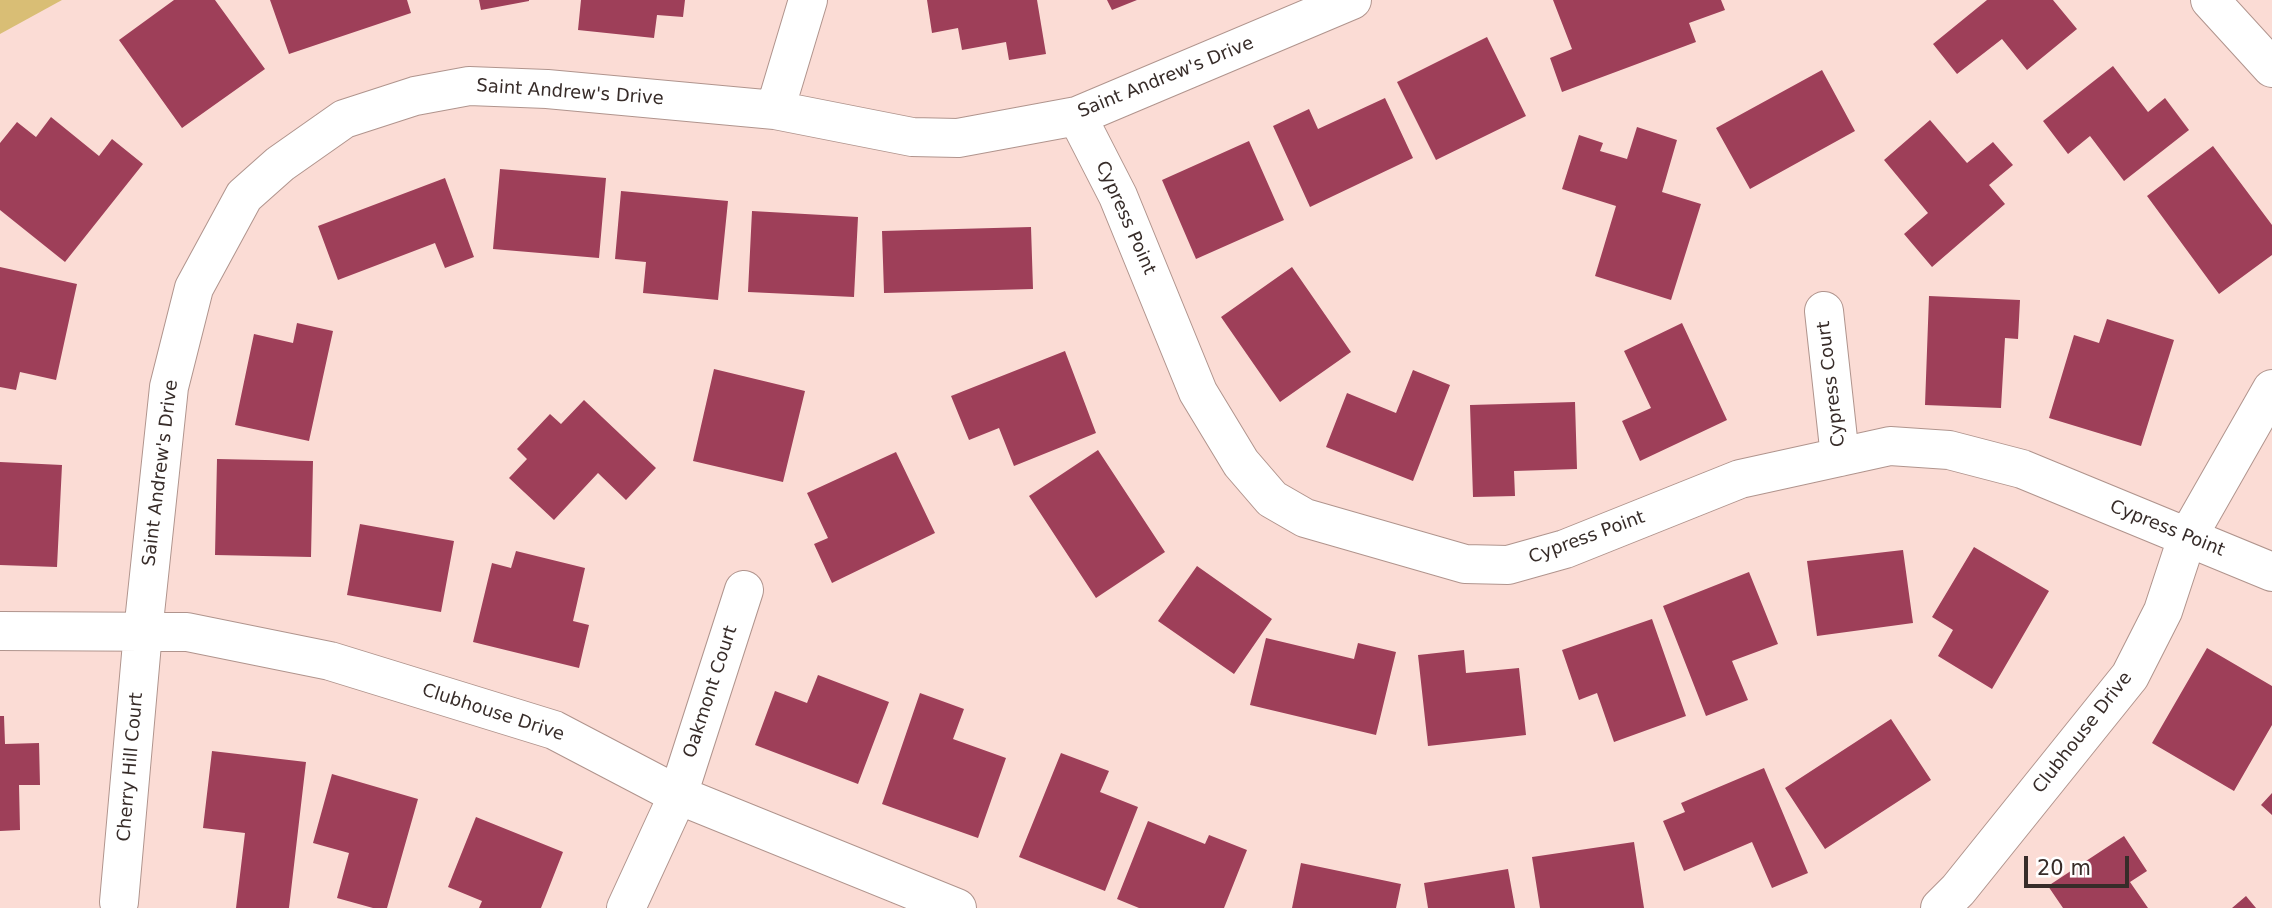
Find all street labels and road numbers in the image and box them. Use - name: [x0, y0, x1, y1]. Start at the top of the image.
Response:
- street label: Saint Andrew's Drive: [1075, 33, 1257, 123]
- street label: Saint Andrew's Drive: [476, 76, 664, 110]
- street label: Cypress Point: [1090, 158, 1160, 278]
- street label: Cypress Court: [1814, 320, 1850, 448]
- street label: Saint Andrew's Drive: [139, 379, 183, 567]
- street label: Cypress Point: [2106, 496, 2228, 562]
- street label: Cypress Point: [1526, 507, 1648, 569]
- street label: Oakmont Court: [679, 623, 743, 761]
- street label: Clubhouse Drive: [2029, 668, 2137, 798]
- street label: Clubhouse Drive: [419, 680, 567, 746]
- street label: Cherry Hill Court: [114, 692, 148, 842]

